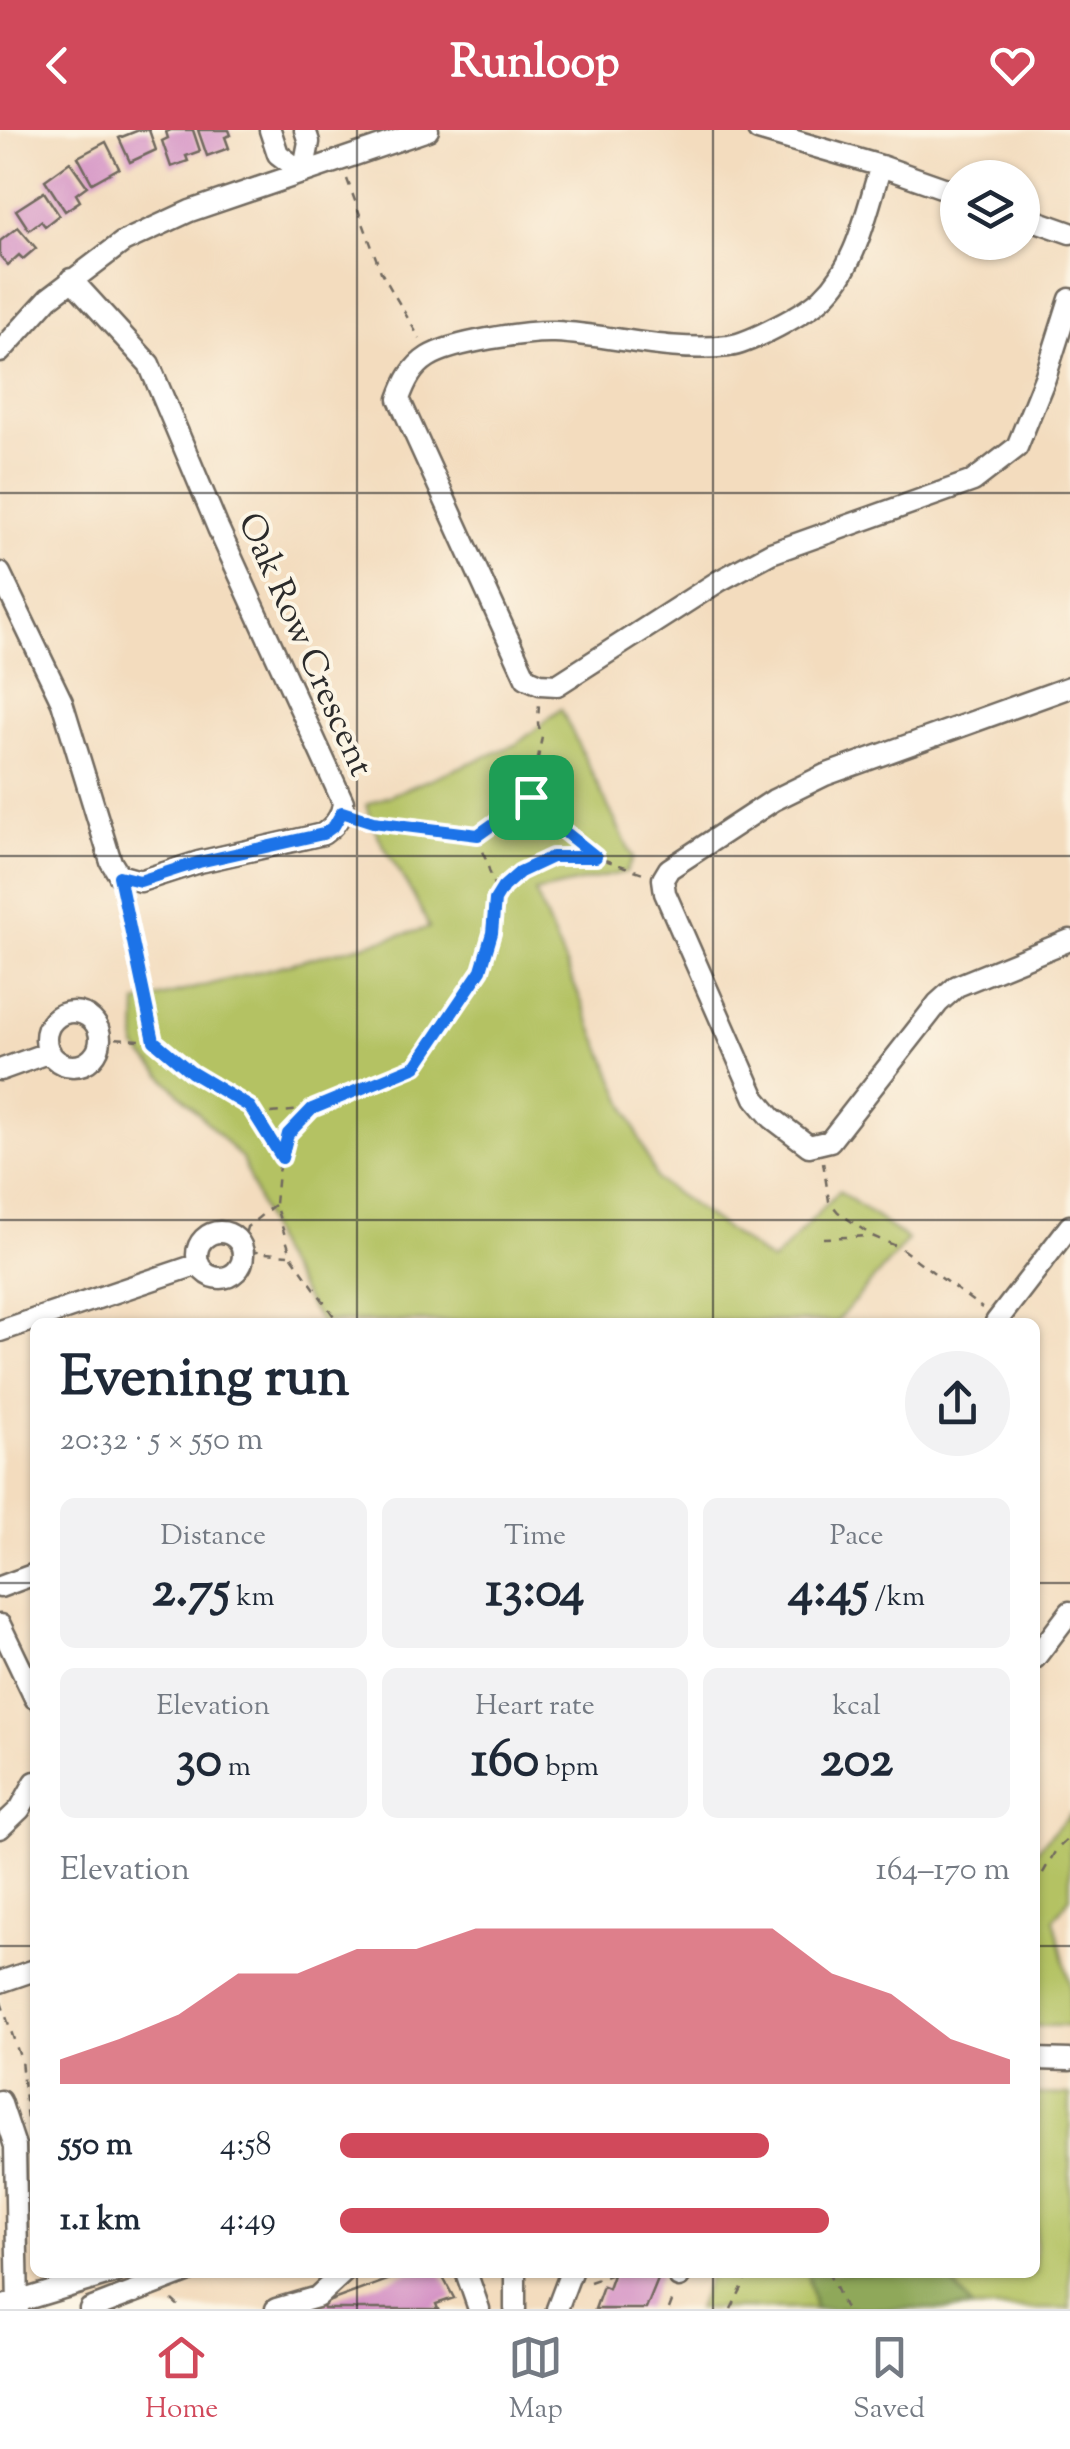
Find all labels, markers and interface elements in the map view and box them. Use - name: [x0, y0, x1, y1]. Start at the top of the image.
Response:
- text: Runloop: [450, 33, 620, 98]
- icon: back: [30, 38, 85, 93]
- icon: heart: [985, 38, 1040, 93]
- map controls: [940, 160, 1040, 260]
- button: layers: [940, 160, 1040, 260]
- street label: Oak Row Crescent: [223, 505, 385, 785]
- pin: [489, 755, 574, 840]
- icon: arrive: [504, 770, 559, 825]
- text: Evening run: [60, 1341, 349, 1420]
- button: share: [905, 1351, 1010, 1456]
- text: 20:32 · 5 × 550 m: [60, 1418, 263, 1464]
- text: Distance: [161, 1517, 266, 1557]
- text: Time: [504, 1517, 566, 1557]
- text: Pace: [830, 1517, 883, 1557]
- text: 2.75: [152, 1557, 230, 1629]
- text: 13:04: [486, 1557, 584, 1629]
- text: 4:45: [788, 1557, 869, 1629]
- text: km: [230, 1578, 275, 1618]
- text: /km: [869, 1578, 925, 1618]
- text: Elevation: [157, 1687, 270, 1727]
- text: Heart rate: [475, 1687, 595, 1727]
- text: kcal: [833, 1687, 881, 1727]
- text: 30: [176, 1727, 222, 1799]
- text: 160: [471, 1727, 539, 1799]
- text: 202: [820, 1727, 893, 1799]
- text: m: [222, 1748, 251, 1788]
- text: bpm: [539, 1748, 599, 1788]
- text: Elevation: [60, 1848, 190, 1894]
- text: 164–170 m: [876, 1848, 1010, 1894]
- text: 550 m: [60, 2123, 132, 2169]
- text: 4:58: [220, 2123, 271, 2169]
- text: 1.1 km: [60, 2198, 141, 2244]
- text: 4:49: [220, 2198, 276, 2244]
- tab: Home: [145, 2330, 218, 2430]
- tab: Map: [508, 2330, 563, 2430]
- tab: Saved: [853, 2330, 925, 2430]

